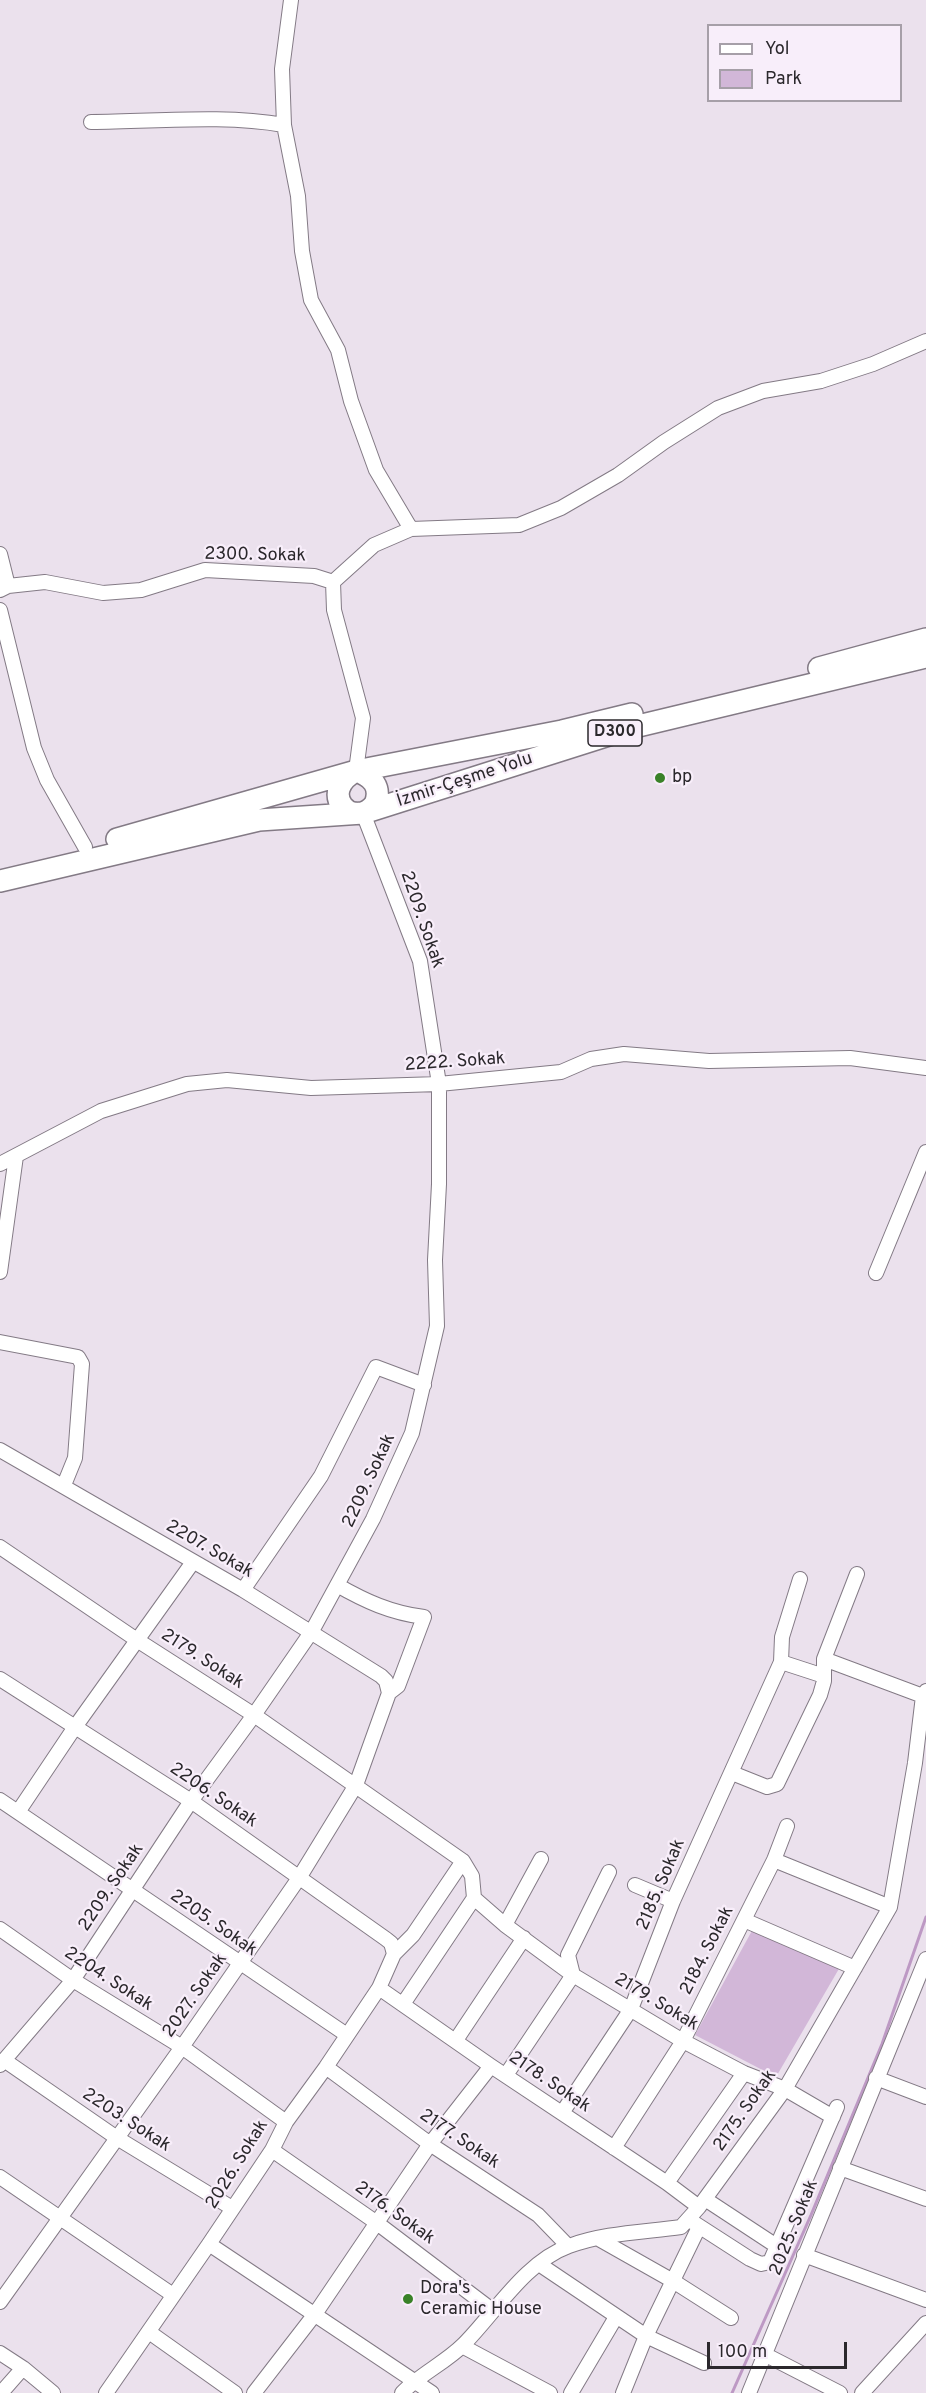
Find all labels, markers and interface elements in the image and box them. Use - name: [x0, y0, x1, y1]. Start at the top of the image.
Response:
- legend: [707, 24, 902, 102]
- text: Yol: [765, 38, 790, 61]
- text: Park: [765, 68, 802, 91]
- street label: 2300. Sokak: [204, 544, 306, 568]
- road number: D300: [588, 720, 642, 746]
- street label: İzmir-Çeşme Yolu: [394, 749, 536, 813]
- place label: bp: [672, 767, 692, 789]
- marker: bp: [653, 771, 667, 785]
- street label: 2209. Sokak: [394, 869, 448, 971]
- street label: 2222. Sokak: [404, 1049, 506, 1077]
- street label: 2209. Sokak: [339, 1431, 401, 1531]
- street label: 2207. Sokak: [161, 1516, 257, 1584]
- street label: 2179. Sokak: [156, 1625, 248, 1695]
- street label: 2206. Sokak: [165, 1759, 261, 1833]
- street label: 2185. Sokak: [633, 1836, 691, 1934]
- street label: 2209. Sokak: [75, 1840, 149, 1936]
- street label: 2205. Sokak: [165, 1886, 261, 1962]
- street label: 2184. Sokak: [676, 1903, 740, 1999]
- street label: 2204. Sokak: [59, 1943, 157, 2017]
- street label: 2027. Sokak: [159, 1950, 233, 2042]
- street label: 2179. Sokak: [610, 1969, 702, 2037]
- street label: 2178. Sokak: [504, 2048, 594, 2118]
- street label: 2175. Sokak: [710, 2066, 782, 2156]
- street label: 2203. Sokak: [78, 2084, 174, 2158]
- street label: 2177. Sokak: [415, 2105, 503, 2175]
- street label: 2026. Sokak: [202, 2116, 274, 2214]
- street label: 2025. Sokak: [766, 2177, 824, 2279]
- street label: 2176. Sokak: [350, 2178, 438, 2250]
- place label: Dora's Ceramic House: [420, 2278, 542, 2320]
- marker: Dora's Ceramic House: [401, 2292, 415, 2306]
- scale bar: [710, 2330, 850, 2368]
- text: 100 m: [718, 2341, 767, 2364]

